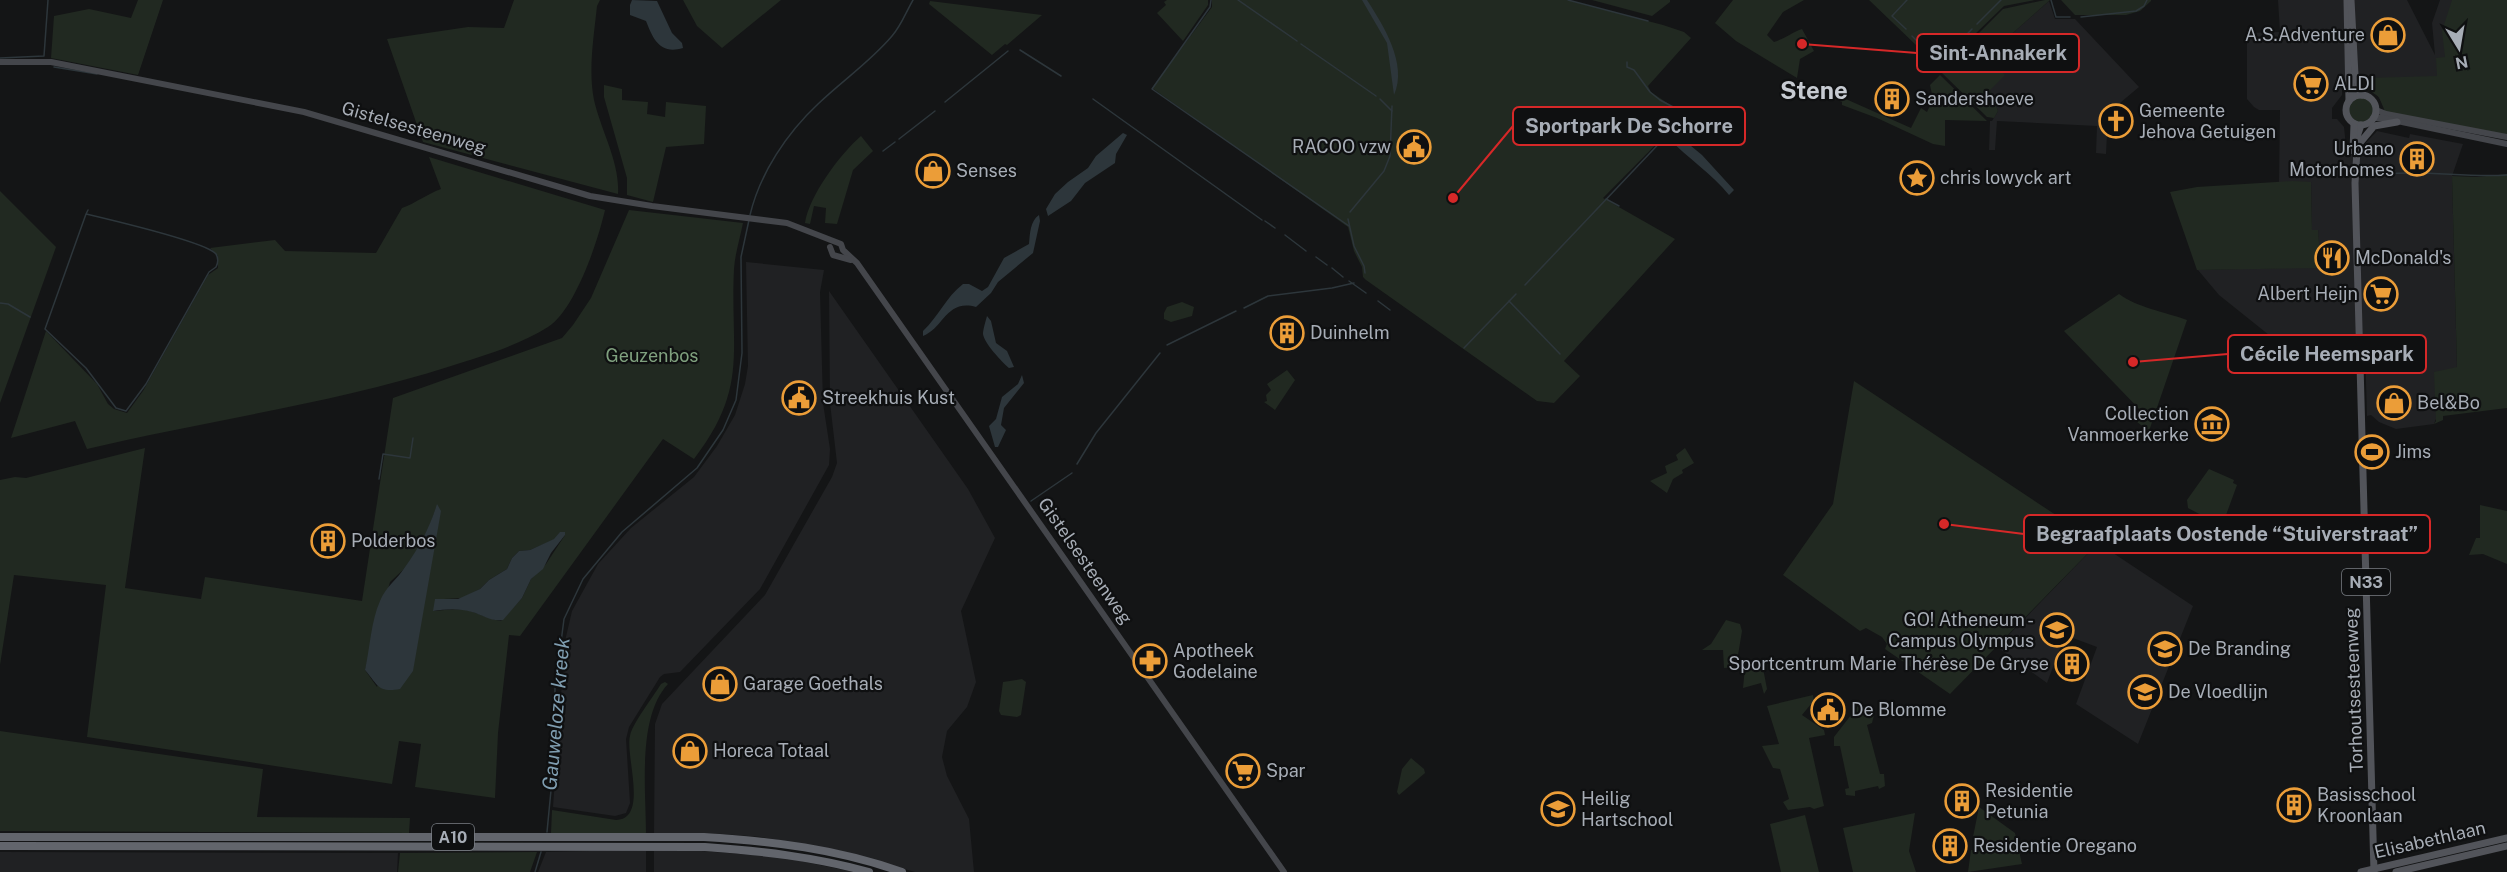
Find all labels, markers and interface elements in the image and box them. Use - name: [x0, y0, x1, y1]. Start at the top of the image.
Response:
- shop icon: A.S.Adventure: [2370, 17, 2406, 53]
- north arrow: [2429, 18, 2489, 78]
- place label: A.S.Adventure: [2245, 24, 2365, 45]
- callout: Sint-Annakerk: [1917, 34, 2079, 72]
- text: Sint-Annakerk: [1929, 41, 2067, 65]
- text: N: [2454, 52, 2470, 73]
- supermarket icon: ALDI: [2293, 66, 2329, 102]
- place label: ALDI: [2334, 73, 2375, 94]
- district label: Stene: [1780, 76, 1848, 104]
- building icon: Sandershoeve: [1874, 81, 1910, 117]
- place label: Sandershoeve: [1915, 88, 2034, 109]
- street label: Gistelsesteenweg: [339, 97, 489, 158]
- place label: Gemeente Jehova Getuigen: [2139, 100, 2276, 142]
- church icon: Gemeente Jehova Getuigen: [2098, 103, 2134, 139]
- callout: Sportpark De Schorre: [1513, 107, 1745, 145]
- text: Sportpark De Schorre: [1525, 114, 1733, 138]
- public building icon: RACOO vzw: [1396, 129, 1432, 165]
- place label: RACOO vzw: [1292, 136, 1391, 157]
- place label: Urbano Motorhomes: [2289, 138, 2394, 180]
- building icon: Urbano Motorhomes: [2399, 141, 2435, 177]
- shop icon: Senses: [915, 153, 951, 189]
- place label: Senses: [956, 160, 1017, 181]
- place icon: chris lowyck art: [1899, 160, 1935, 196]
- place label: chris lowyck art: [1940, 167, 2072, 188]
- restaurant icon: McDonald's: [2314, 240, 2350, 276]
- place label: McDonald's: [2355, 247, 2451, 268]
- supermarket icon: Albert Heijn: [2363, 276, 2399, 312]
- place label: Albert Heijn: [2257, 283, 2358, 304]
- building icon: Duinhelm: [1269, 315, 1305, 351]
- place label: Duinhelm: [1310, 322, 1390, 343]
- callout: Cécile Heemspark: [2228, 335, 2426, 373]
- text: Cécile Heemspark: [2240, 342, 2414, 366]
- park label: Geuzenbos: [606, 345, 698, 366]
- public building icon: Streekhuis Kust: [781, 380, 817, 416]
- shop icon: Bel&Bo: [2376, 385, 2412, 421]
- place label: Streekhuis Kust: [822, 387, 955, 408]
- place label: Bel&Bo: [2417, 392, 2480, 413]
- place label: Collection Vanmoerkerke: [2068, 403, 2189, 445]
- museum icon: Collection Vanmoerkerke: [2194, 406, 2230, 442]
- sports icon: Jims: [2354, 434, 2390, 470]
- place label: Jims: [2395, 441, 2431, 462]
- street label: Gistelsesteenweg: [1034, 494, 1137, 628]
- callout: Begraafplaats Oostende “Stuiverstraat”: [2024, 515, 2430, 553]
- text: Begraafplaats Oostende “Stuiverstraat”: [2036, 522, 2418, 546]
- building icon: Polderbos: [310, 523, 346, 559]
- place label: Polderbos: [351, 530, 435, 551]
- road number: N33: [2342, 569, 2390, 595]
- street label: Torhoutsesteenweg: [2340, 607, 2367, 773]
- place label: GO! Atheneum - Campus Olympus: [1888, 609, 2034, 651]
- school or university icon: GO! Atheneum - Campus Olympus: [2039, 612, 2075, 648]
- school or university icon: De Branding: [2147, 631, 2183, 667]
- water label: Gauweloze kreek: [537, 636, 575, 791]
- place label: De Branding: [2188, 638, 2291, 659]
- place label: Apotheek Godelaine: [1173, 640, 1258, 682]
- pharmacy icon: Apotheek Godelaine: [1132, 643, 1168, 679]
- building icon: Sportcentrum Marie Thérèse De Gryse: [2054, 646, 2090, 682]
- place label: Sportcentrum Marie Thérèse De Gryse: [1728, 653, 2049, 674]
- shop icon: Garage Goethals: [702, 666, 738, 702]
- place label: Garage Goethals: [743, 673, 883, 694]
- school or university icon: De Vloedlijn: [2127, 674, 2163, 710]
- place label: De Vloedlijn: [2168, 681, 2268, 702]
- public building icon: De Blomme: [1810, 692, 1846, 728]
- place label: De Blomme: [1851, 699, 1947, 720]
- shop icon: Horeca Totaal: [672, 733, 708, 769]
- place label: Horeca Totaal: [713, 740, 829, 761]
- supermarket icon: Spar: [1225, 753, 1261, 789]
- place label: Spar: [1266, 760, 1306, 781]
- place label: Residentie Petunia: [1985, 780, 2073, 822]
- building icon: Residentie Petunia: [1944, 783, 1980, 819]
- place label: Basisschool Kroonlaan: [2317, 784, 2417, 826]
- building icon: Basisschool Kroonlaan: [2276, 787, 2312, 823]
- place label: Heilig Hartschool: [1581, 788, 1673, 830]
- school or university icon: Heilig Hartschool: [1540, 791, 1576, 827]
- street label: Elisabethlaan: [2372, 817, 2487, 862]
- road number: A10: [432, 824, 474, 850]
- building icon: Residentie Oregano: [1932, 828, 1968, 864]
- place label: Residentie Oregano: [1973, 835, 2137, 856]

